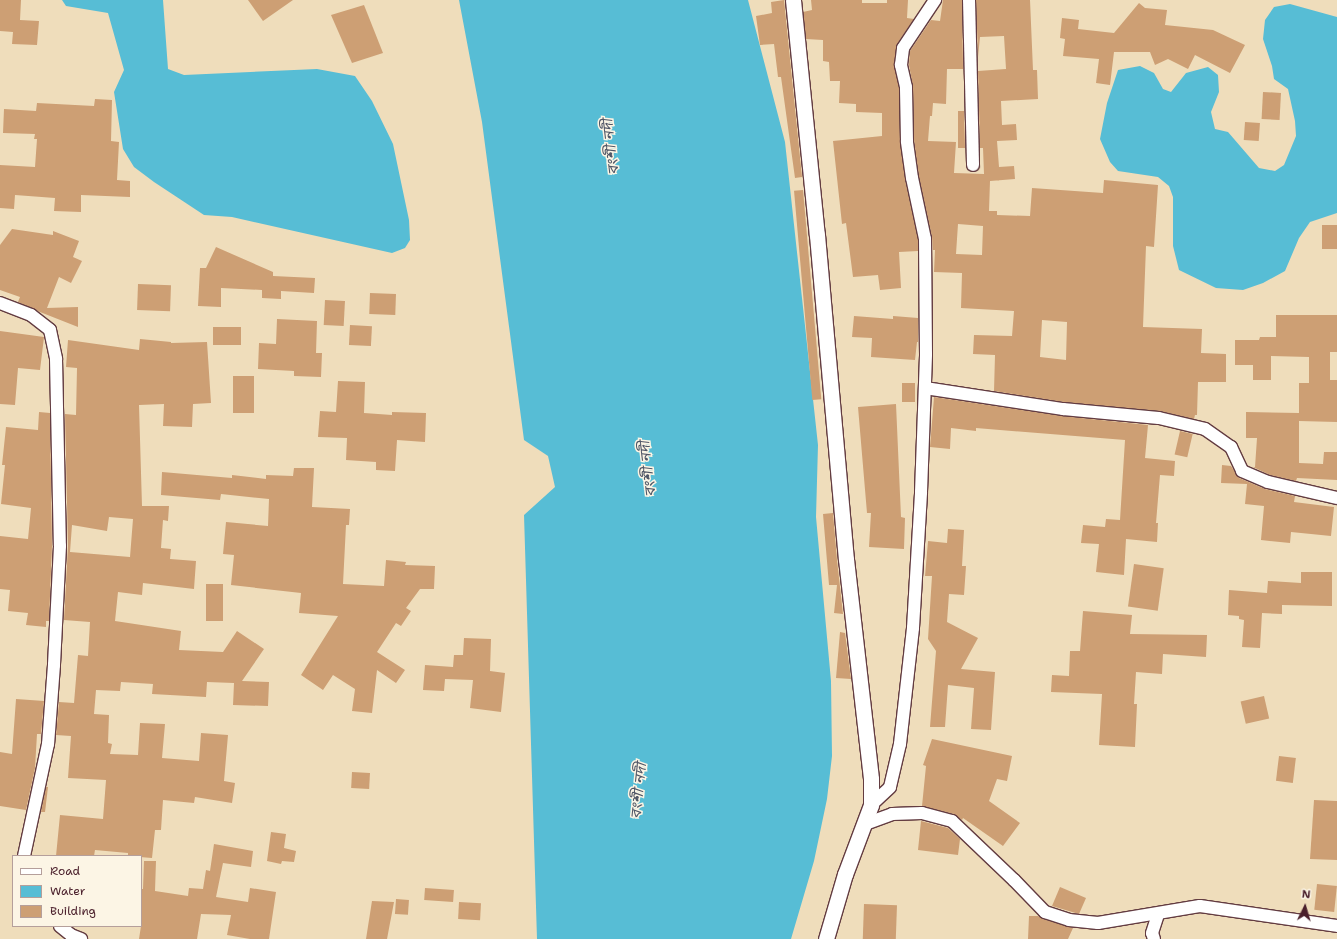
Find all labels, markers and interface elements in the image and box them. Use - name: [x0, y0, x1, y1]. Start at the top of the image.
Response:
- water label: বংশী নদী: [599, 118, 623, 176]
- water label: বংশী নদী: [636, 440, 660, 498]
- water label: বংশী নদী: [627, 762, 651, 820]
- legend: [12, 855, 142, 927]
- text: Road: [50, 863, 80, 879]
- text: Water: [50, 883, 85, 899]
- north arrow: [1285, 887, 1325, 927]
- text: N: [1301, 887, 1311, 902]
- text: Building: [50, 903, 96, 919]

